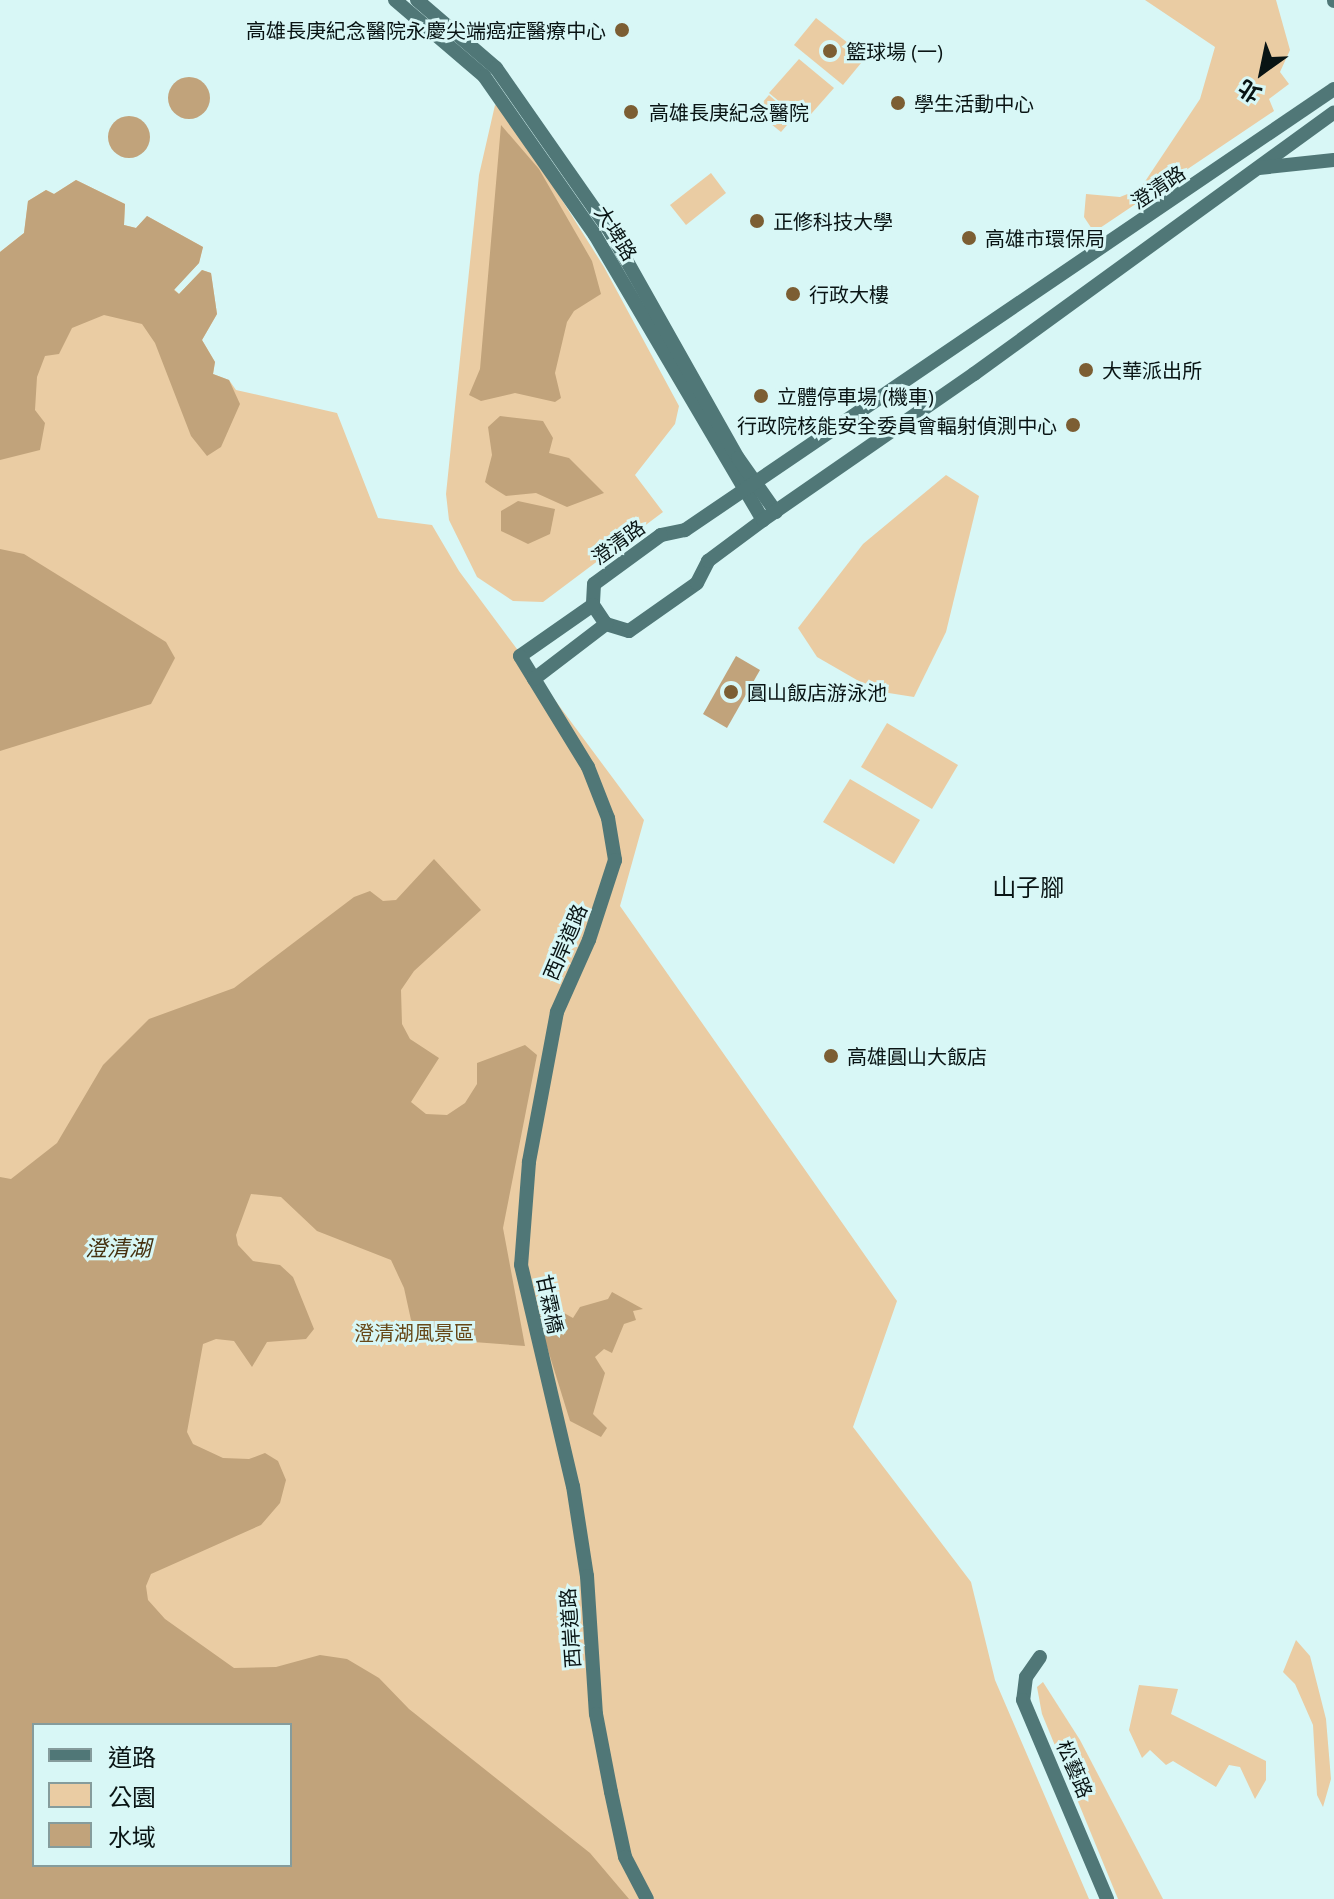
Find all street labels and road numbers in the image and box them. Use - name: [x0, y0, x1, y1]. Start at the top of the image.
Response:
- street label: 澄清路: [1126, 160, 1190, 214]
- street label: 大埤路: [590, 201, 642, 265]
- street label: 澄清路: [587, 515, 649, 569]
- street label: 西岸道路: [538, 900, 592, 984]
- street label: 甘霖橋: [532, 1272, 568, 1336]
- street label: 西岸道路: [555, 1587, 585, 1669]
- street label: 松藝路: [1052, 1737, 1098, 1801]

